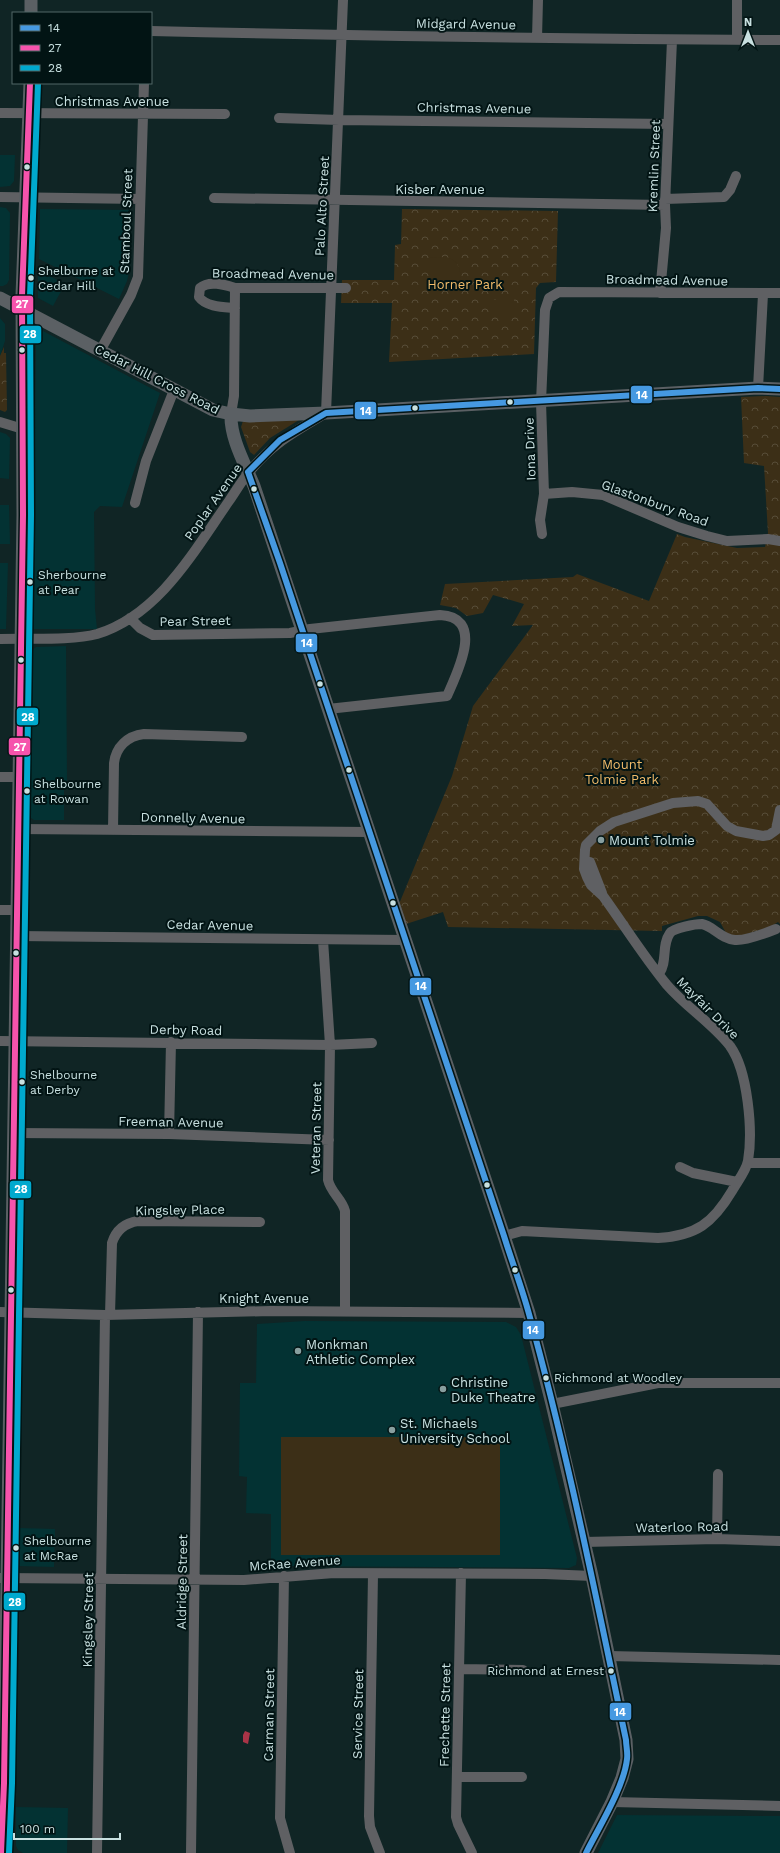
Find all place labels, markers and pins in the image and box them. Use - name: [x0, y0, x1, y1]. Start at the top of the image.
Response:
- unlabelled marker: [22, 162, 32, 172]
- place label: Shelburne at Cedar Hill: [38, 264, 114, 293]
- marker: Shelburne at Cedar Hill: [26, 273, 36, 283]
- unlabelled marker: [17, 345, 27, 355]
- unlabelled marker: [505, 397, 515, 407]
- unlabelled marker: [410, 403, 420, 413]
- unlabelled marker: [249, 484, 259, 494]
- place label: Sherbourne at Pear: [38, 568, 106, 597]
- marker: Sherbourne at Pear: [25, 577, 35, 587]
- unlabelled marker: [16, 655, 26, 665]
- unlabelled marker: [315, 679, 325, 689]
- unlabelled marker: [344, 765, 354, 775]
- place label: Shelbourne at Rowan: [34, 777, 101, 806]
- marker: Shelbourne at Rowan: [22, 786, 32, 796]
- place label: Mount Tolmie: [609, 833, 695, 848]
- marker: Mount Tolmie: [596, 835, 606, 845]
- unlabelled marker: [388, 898, 398, 908]
- unlabelled marker: [11, 948, 21, 958]
- place label: Shelbourne at Derby: [30, 1068, 97, 1097]
- marker: Shelbourne at Derby: [17, 1077, 27, 1087]
- unlabelled marker: [482, 1180, 492, 1190]
- unlabelled marker: [510, 1265, 520, 1275]
- unlabelled marker: [6, 1285, 16, 1295]
- place label: Monkman Athletic Complex: [306, 1337, 415, 1367]
- marker: Monkman Athletic Complex: [293, 1346, 303, 1356]
- place label: Richmond at Woodley: [554, 1371, 683, 1385]
- marker: Richmond at Woodley: [541, 1373, 551, 1383]
- place label: Christine Duke Theatre: [451, 1375, 535, 1405]
- marker: Christine Duke Theatre: [438, 1384, 448, 1394]
- place label: St. Michaels University School: [400, 1416, 510, 1446]
- marker: St. Michaels University School: [387, 1425, 397, 1435]
- place label: Shelbourne at McRae: [24, 1534, 91, 1563]
- marker: Shelbourne at McRae: [11, 1543, 21, 1553]
- place label: Richmond at Ernest: [487, 1664, 604, 1678]
- marker: Richmond at Ernest: [606, 1666, 616, 1676]

